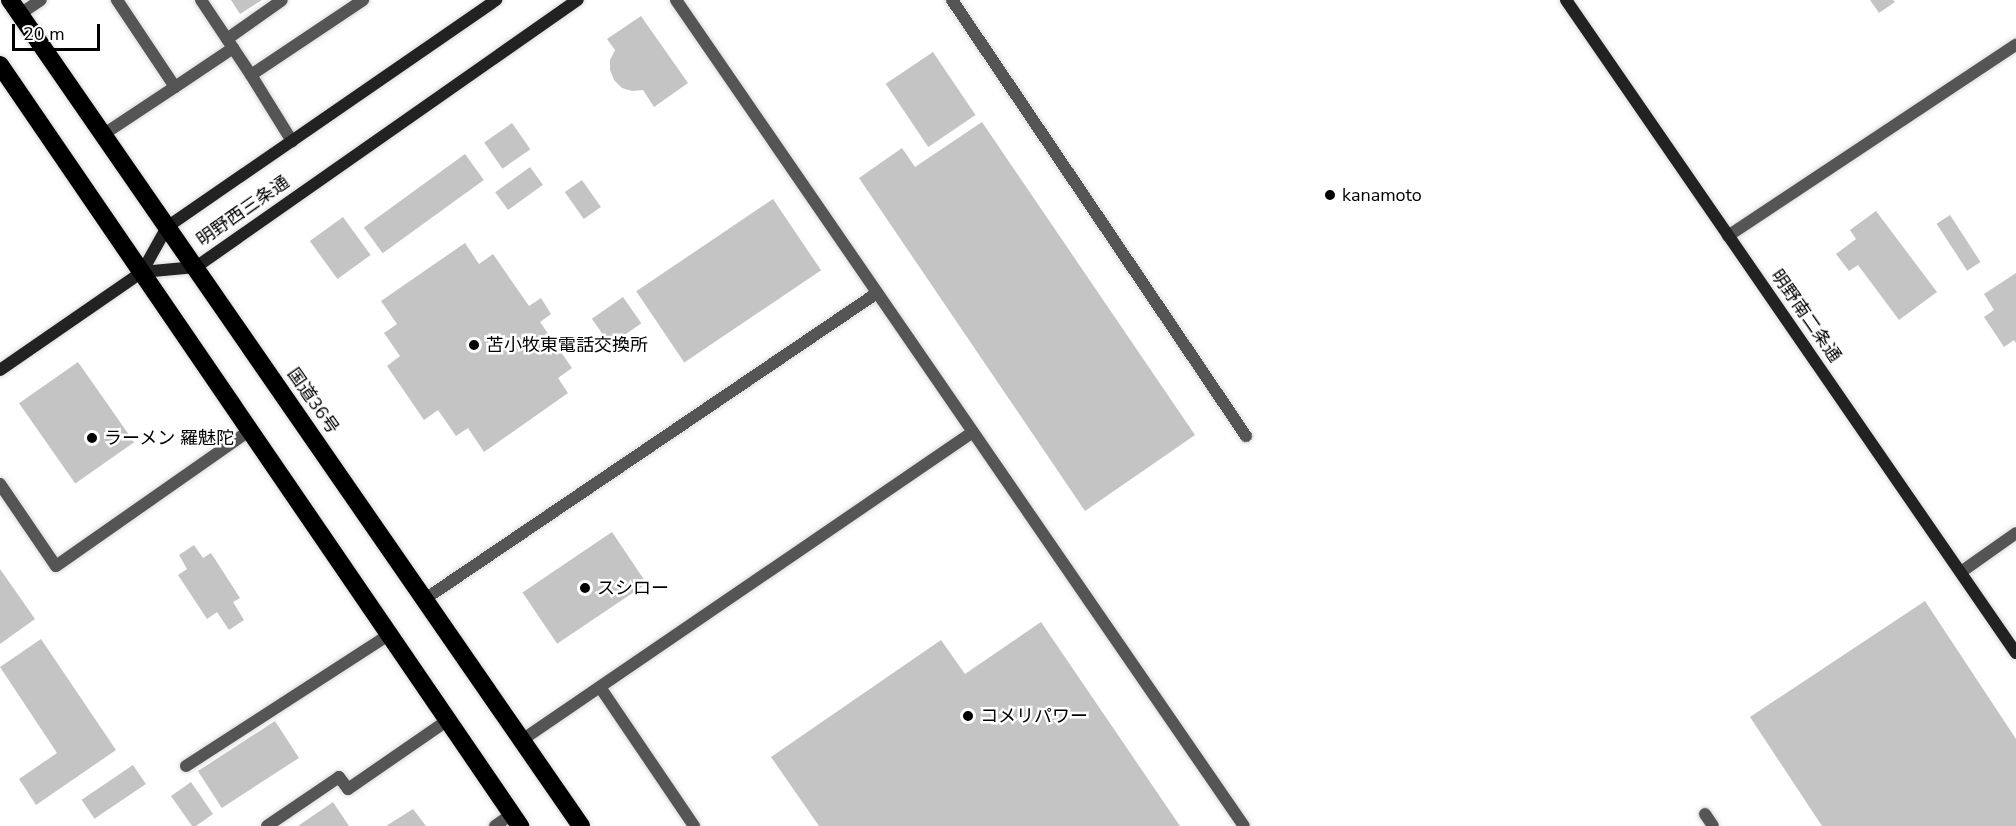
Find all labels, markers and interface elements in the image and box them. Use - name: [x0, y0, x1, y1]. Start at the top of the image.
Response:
- scale bar: [15, 12, 104, 50]
- text: 20 m: [23, 22, 65, 46]
- street label: 明野西三条通: [193, 171, 293, 251]
- place label: kanamoto: [1342, 184, 1422, 206]
- marker: kanamoto: [1323, 188, 1337, 202]
- street label: 明野南二条通: [1766, 266, 1846, 366]
- place label: 苫小牧東電話交換所: [486, 334, 648, 356]
- marker: 苫小牧東電話交換所: [467, 338, 481, 352]
- street label: 国道36号: [282, 364, 344, 438]
- place label: ラーメン 羅魅陀: [104, 427, 235, 449]
- marker: ラーメン 羅魅陀: [85, 431, 99, 445]
- place label: スシロー: [597, 577, 669, 599]
- marker: スシロー: [578, 581, 592, 595]
- place label: コメリパワー: [980, 705, 1088, 727]
- marker: コメリパワー: [961, 709, 975, 723]

